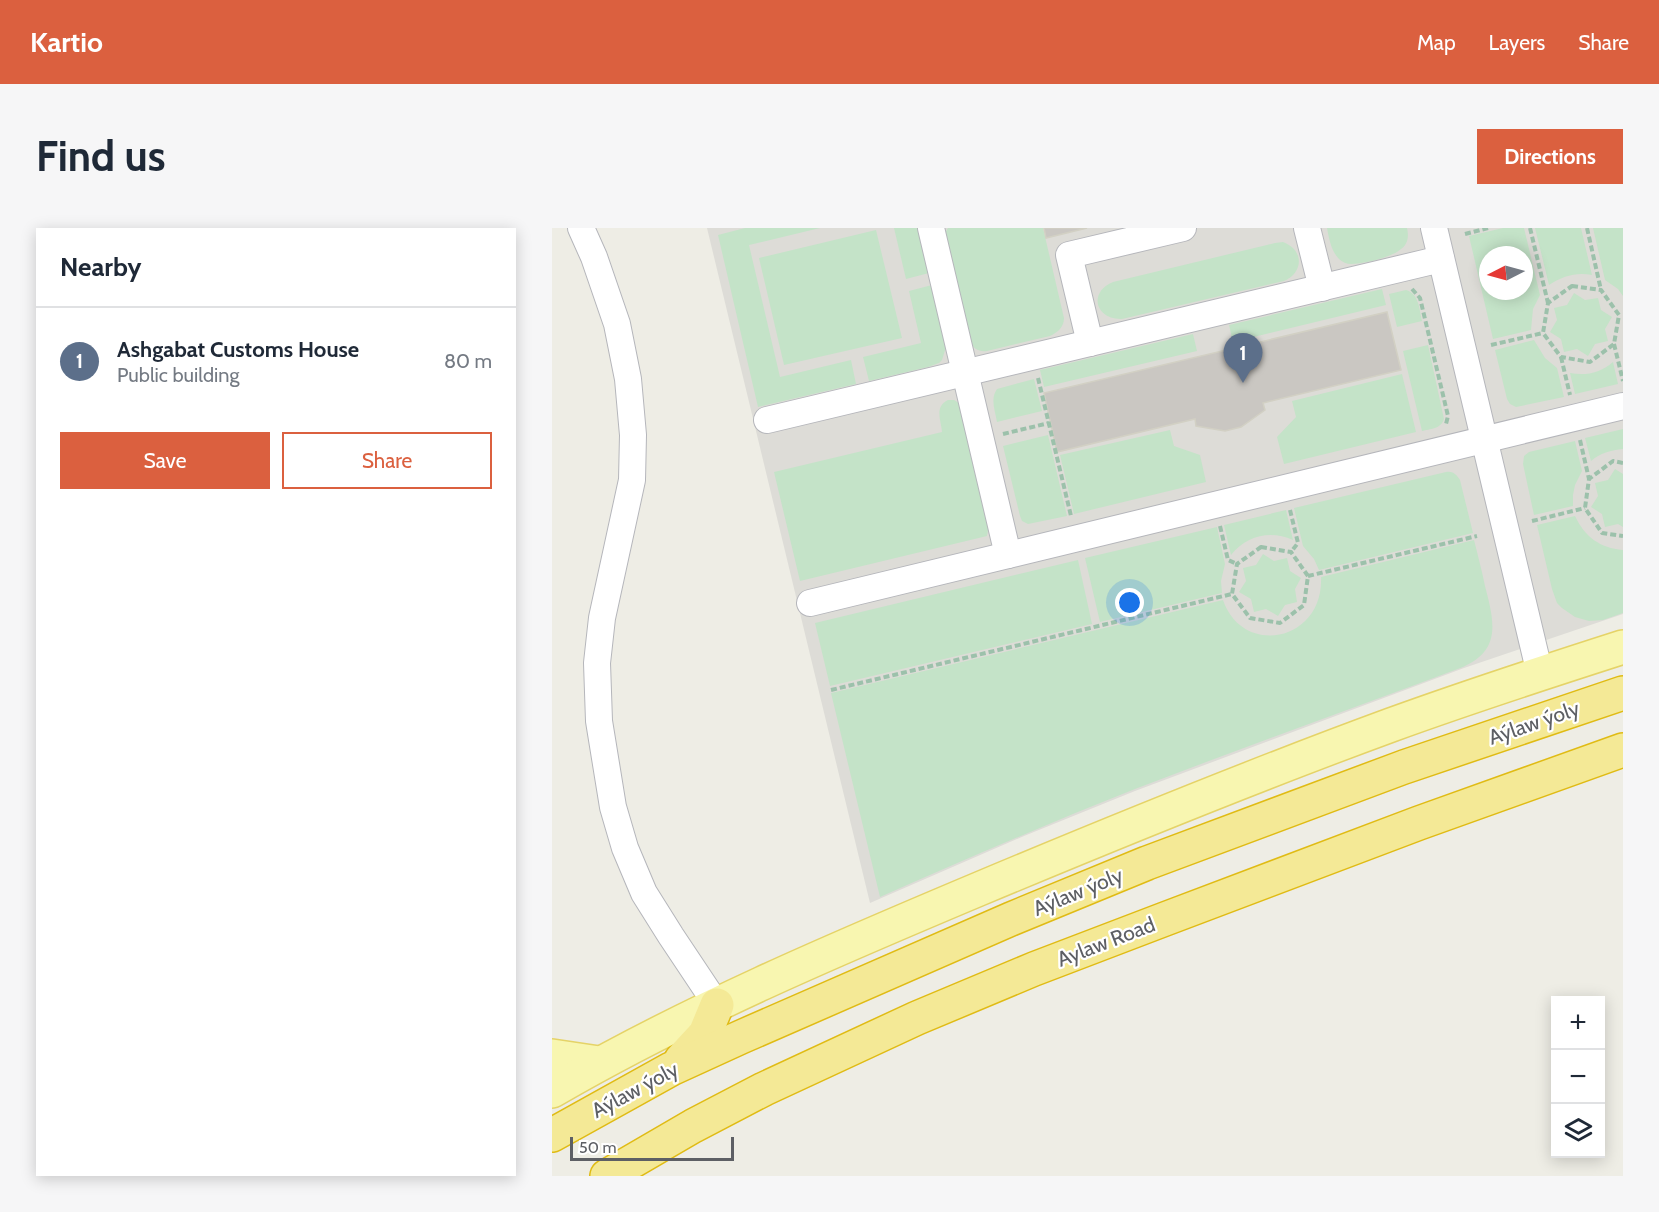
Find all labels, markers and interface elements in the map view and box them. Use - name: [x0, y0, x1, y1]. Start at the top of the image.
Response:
- text: Kartio: [30, 25, 103, 59]
- text: Map: [1417, 30, 1456, 55]
- text: Layers: [1489, 30, 1545, 55]
- text: Share: [1578, 30, 1629, 55]
- button: Directions: [1477, 129, 1623, 184]
- text: Find us: [36, 130, 165, 182]
- north arrow: [1479, 246, 1533, 300]
- text: Nearby: [60, 251, 141, 283]
- pin: 1: [1224, 334, 1262, 383]
- text: Ashgabat Customs House: [117, 336, 359, 363]
- text: 1: [76, 349, 83, 373]
- text: 80 m: [444, 349, 492, 373]
- text: Public building: [117, 363, 239, 387]
- button: Save: [60, 432, 270, 489]
- button: Share: [282, 432, 492, 489]
- your location: [1115, 588, 1144, 617]
- street label: Aýlaw ýoly: [1485, 695, 1583, 750]
- street label: Aýlaw ýoly: [1029, 862, 1127, 921]
- street label: Aylaw Road: [1053, 911, 1158, 972]
- map controls: [1551, 996, 1605, 1158]
- button: +: [1551, 996, 1605, 1050]
- button: −: [1551, 1050, 1605, 1104]
- street label: Aýlaw ýoly: [587, 1056, 683, 1123]
- button: layers: [1551, 1104, 1605, 1158]
- scale bar: [570, 1134, 734, 1162]
- text: 50 m: [579, 1138, 616, 1157]

